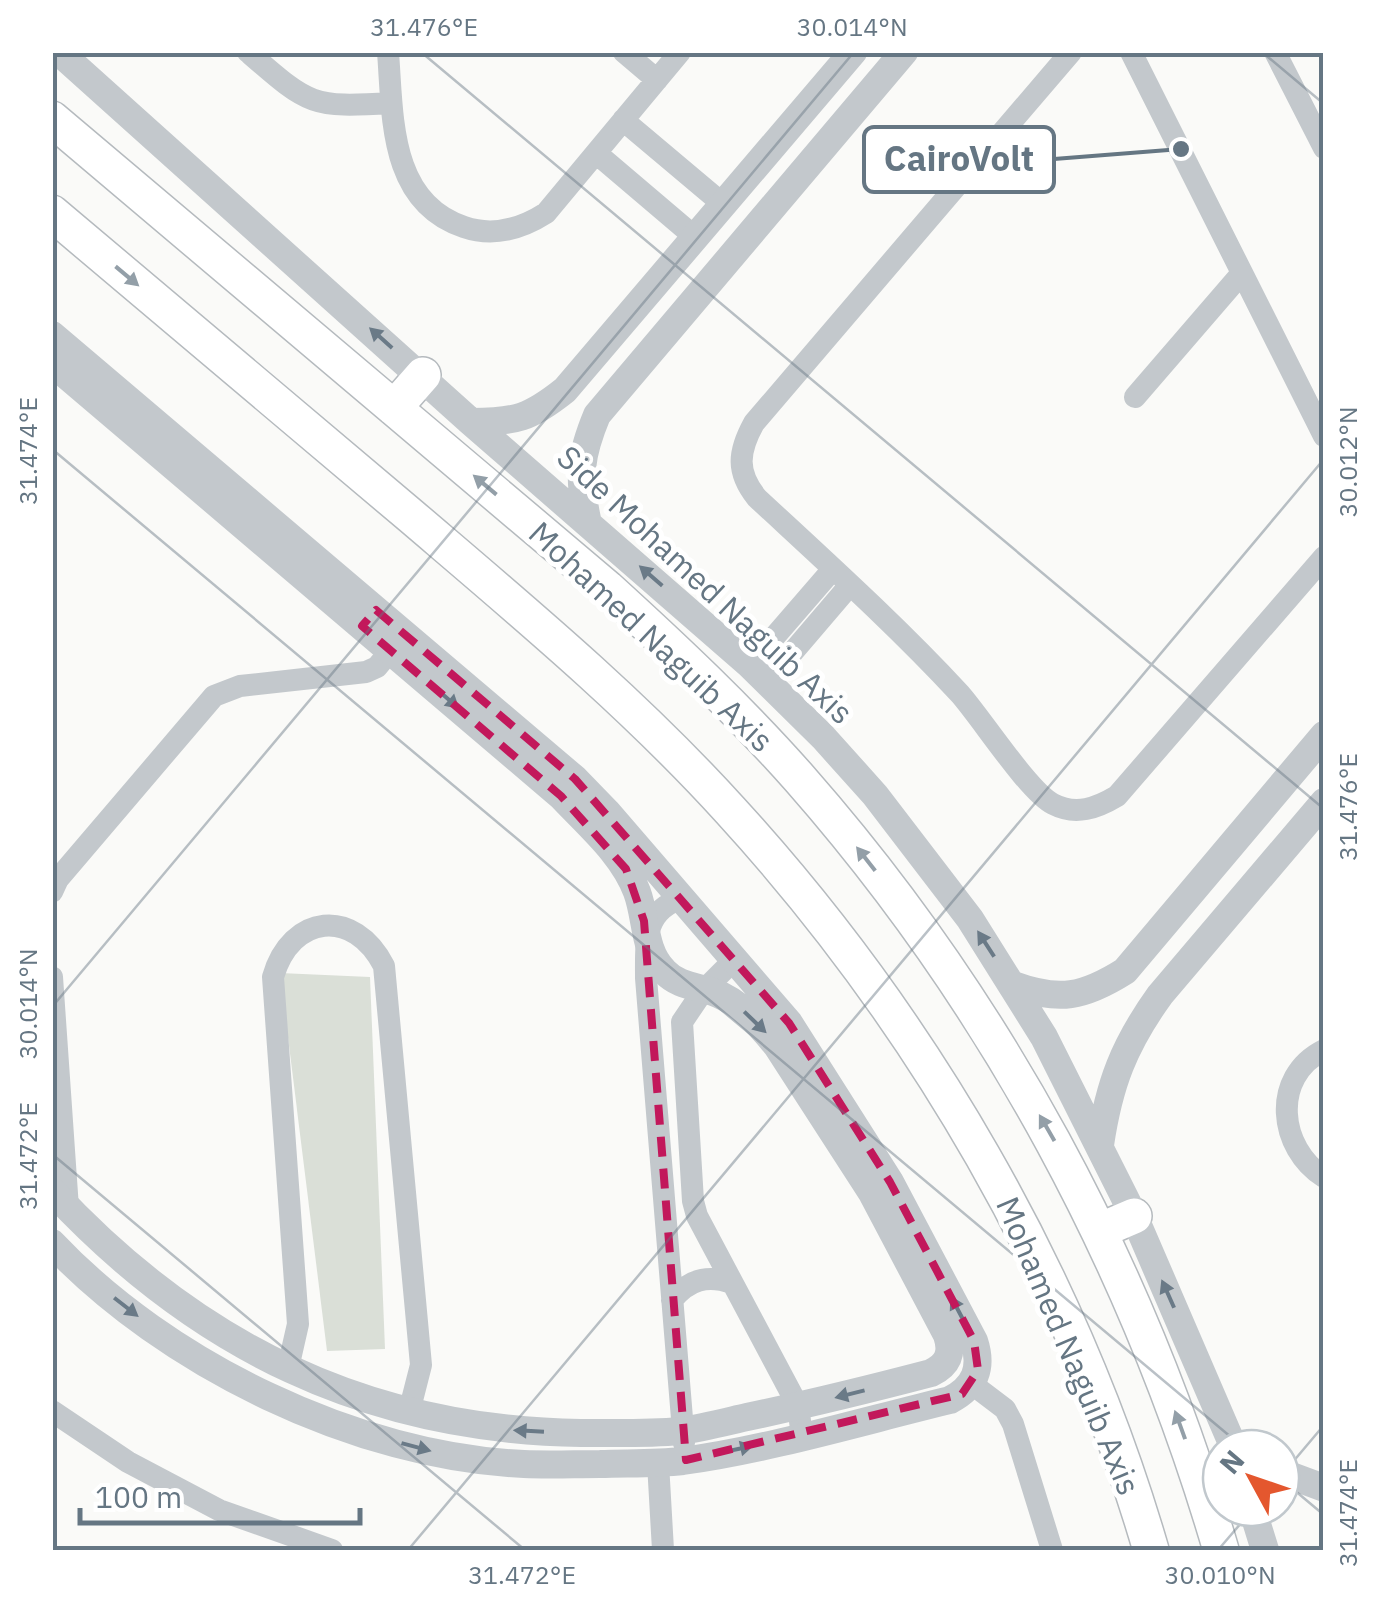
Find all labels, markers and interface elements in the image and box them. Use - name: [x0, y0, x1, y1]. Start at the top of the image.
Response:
- text: 31.476°E: [370, 10, 478, 43]
- text: 30.014°N: [796, 10, 908, 43]
- callout: CairoVolt: [864, 127, 1054, 192]
- text: CairoVolt: [884, 135, 1034, 181]
- one-way arrow: [114, 265, 139, 287]
- one-way arrow: [369, 327, 394, 349]
- text: 31.474°E: [11, 397, 44, 505]
- text: 30.012°N: [1331, 406, 1364, 518]
- street label: Side Mohamed Naguib Axis: [549, 438, 861, 732]
- one-way arrow: [472, 475, 497, 496]
- street label: Mohamed Naguib Axis: [521, 514, 781, 760]
- one-way arrow: [639, 565, 664, 587]
- one-way arrow: [434, 687, 459, 709]
- text: 31.476°E: [1331, 753, 1364, 861]
- one-way arrow: [856, 846, 877, 872]
- one-way arrow: [977, 931, 996, 958]
- text: 30.014°N: [11, 948, 44, 1060]
- one-way arrow: [742, 1010, 766, 1033]
- text: 31.472°E: [11, 1102, 44, 1210]
- one-way arrow: [1038, 1114, 1055, 1143]
- street label: Mohamed Naguib Axis: [987, 1190, 1151, 1501]
- one-way arrow: [1160, 1279, 1176, 1309]
- one-way arrow: [113, 1296, 138, 1317]
- one-way arrow: [950, 1296, 967, 1325]
- one-way arrow: [834, 1386, 865, 1402]
- one-way arrow: [1171, 1409, 1186, 1439]
- one-way arrow: [512, 1423, 544, 1439]
- north arrow: [1201, 1428, 1301, 1528]
- one-way arrow: [401, 1440, 432, 1455]
- one-way arrow: [723, 1441, 754, 1457]
- text: N: [1211, 1442, 1252, 1481]
- text: 31.474°E: [1331, 1459, 1364, 1567]
- scale bar: [80, 1463, 360, 1525]
- text: 100 m: [95, 1477, 182, 1516]
- text: 31.472°E: [468, 1558, 576, 1591]
- text: 30.010°N: [1164, 1558, 1276, 1591]

